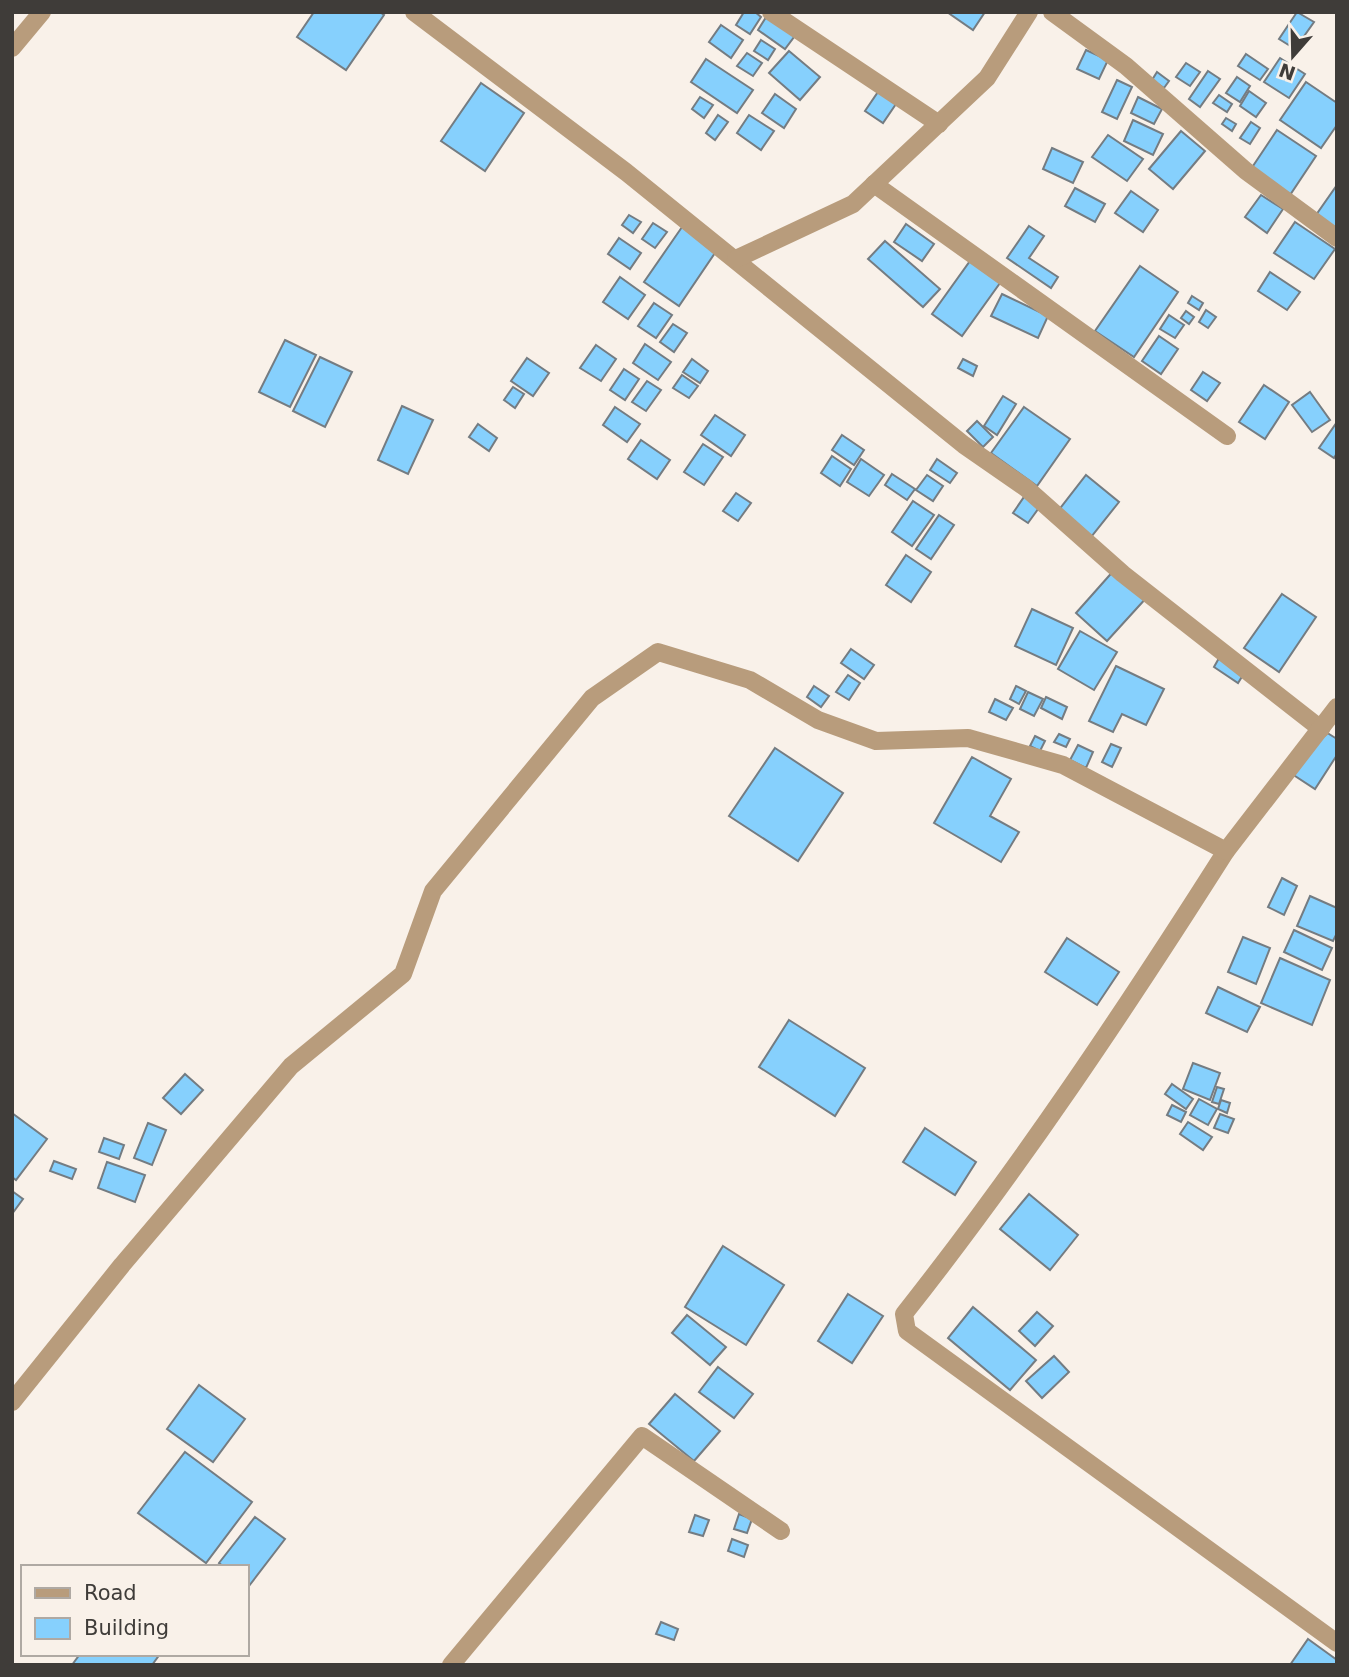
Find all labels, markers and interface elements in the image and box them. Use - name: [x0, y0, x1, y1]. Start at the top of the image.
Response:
- north arrow: [1258, 21, 1328, 91]
- text: N: [1276, 59, 1298, 85]
- legend: [21, 1565, 248, 1656]
- text: Road: [84, 1581, 137, 1605]
- text: Building: [84, 1616, 169, 1640]

